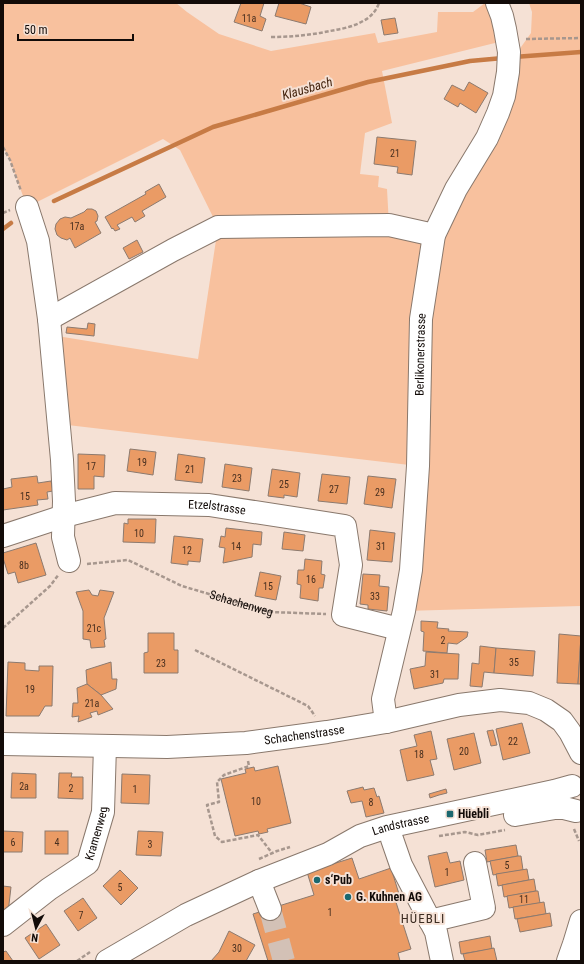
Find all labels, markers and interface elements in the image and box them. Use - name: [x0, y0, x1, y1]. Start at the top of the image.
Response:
- house number: 11a: [242, 13, 257, 24]
- scale bar: [18, 16, 133, 42]
- text: 50 m: [24, 23, 48, 37]
- water label: Klausbach: [280, 74, 334, 103]
- house number: 21: [390, 148, 400, 159]
- house number: 17a: [70, 221, 85, 232]
- street label: Berlikonerstrasse: [412, 312, 429, 396]
- house number: 19: [137, 457, 147, 468]
- house number: 17: [86, 461, 96, 472]
- house number: 21: [185, 464, 195, 475]
- house number: 23: [232, 473, 242, 484]
- house number: 25: [279, 479, 289, 490]
- house number: 27: [329, 484, 339, 495]
- house number: 29: [375, 487, 385, 498]
- house number: 15: [20, 491, 30, 502]
- street label: Etzelstrasse: [188, 498, 247, 518]
- house number: 10: [134, 528, 144, 539]
- house number: 14: [231, 541, 241, 552]
- house number: 31: [376, 541, 386, 552]
- house number: 12: [182, 545, 192, 556]
- house number: 8b: [19, 560, 29, 571]
- house number: 16: [306, 574, 316, 585]
- house number: 15: [263, 581, 273, 592]
- street label: Schachenweg: [208, 588, 275, 620]
- house number: 33: [370, 591, 380, 602]
- house number: 21c: [87, 623, 102, 634]
- house number: 2: [441, 635, 446, 646]
- house number: 35: [509, 657, 519, 668]
- house number: 23: [156, 658, 166, 669]
- house number: 31: [430, 669, 440, 680]
- house number: 19: [25, 684, 35, 695]
- house number: 21a: [85, 698, 100, 709]
- street label: Schachenstrasse: [263, 722, 346, 747]
- house number: 22: [508, 736, 518, 747]
- house number: 20: [459, 746, 469, 757]
- house number: 18: [414, 749, 424, 760]
- house number: 2a: [19, 781, 29, 792]
- house number: 2: [69, 783, 74, 794]
- house number: 1: [133, 784, 137, 795]
- house number: 10: [251, 796, 261, 807]
- house number: 8: [369, 797, 374, 808]
- street label: Kramenweg: [82, 806, 110, 862]
- place label: Hüebli: [458, 807, 489, 821]
- marker: Hüebli: [445, 809, 455, 819]
- street label: Landstrasse: [370, 811, 431, 838]
- house number: 6: [11, 837, 16, 848]
- house number: 4: [55, 837, 60, 848]
- house number: 3: [148, 839, 153, 850]
- house number: 5: [505, 860, 510, 871]
- house number: 1: [445, 867, 449, 878]
- place label: s‘Pub: [325, 873, 352, 887]
- marker: s‘Pub: [312, 875, 322, 885]
- house number: 5: [118, 882, 123, 893]
- place label: G. Kuhnen AG: [356, 890, 422, 904]
- marker: G. Kuhnen AG: [343, 892, 353, 902]
- house number: 11: [519, 894, 529, 905]
- house number: 1: [328, 907, 332, 918]
- north arrow: [16, 908, 56, 948]
- house number: 7: [79, 910, 84, 921]
- district label: HÜEBLI: [401, 911, 445, 926]
- text: N: [30, 931, 39, 944]
- house number: 30: [232, 943, 242, 954]

